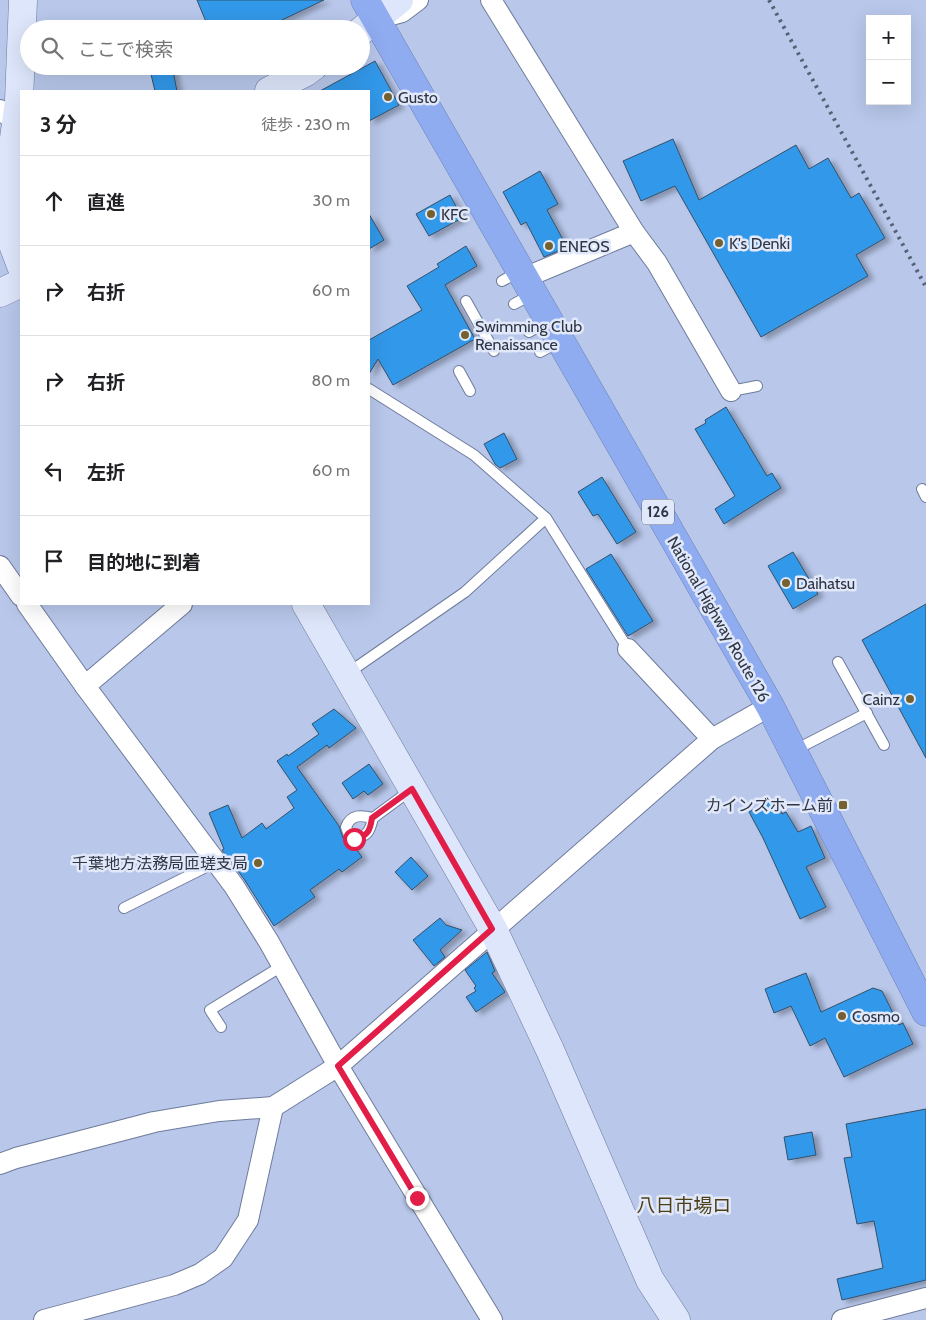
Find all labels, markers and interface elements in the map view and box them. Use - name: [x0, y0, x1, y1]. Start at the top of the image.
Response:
- map controls: [866, 15, 911, 105]
- button: +: [866, 15, 911, 60]
- search box: [20, 20, 370, 75]
- icon: search: [38, 34, 66, 62]
- text: ここで検索: [78, 38, 173, 61]
- button: −: [866, 60, 911, 105]
- place label: Gusto: [398, 88, 438, 107]
- marker: Gusto: [382, 91, 394, 103]
- text: 3 分: [40, 112, 77, 137]
- text: 徒歩 · 230 m: [261, 115, 350, 134]
- icon: ahead: [40, 187, 68, 215]
- text: 直進: [87, 191, 125, 214]
- text: 30 m: [313, 191, 350, 210]
- place label: KFC: [441, 205, 468, 224]
- marker: KFC: [425, 208, 437, 220]
- place label: K's Denki: [729, 234, 790, 253]
- place label: ENEOS: [559, 237, 609, 256]
- marker: K's Denki: [713, 237, 725, 249]
- marker: ENEOS: [543, 240, 555, 252]
- icon: right: [40, 277, 68, 305]
- text: 右折: [87, 281, 125, 304]
- text: 60 m: [312, 281, 350, 300]
- place label: Swimming Club Renaissance: [475, 317, 582, 354]
- marker: Swimming Club Renaissance: [459, 329, 471, 341]
- icon: right: [40, 367, 68, 395]
- text: 右折: [87, 371, 125, 394]
- text: 80 m: [312, 371, 350, 390]
- icon: left: [40, 457, 68, 485]
- text: 左折: [87, 461, 125, 484]
- text: 60 m: [312, 461, 350, 480]
- road number: 126: [642, 500, 674, 524]
- street label: National Highway Route 126: [663, 533, 774, 705]
- icon: arrive: [40, 547, 68, 575]
- text: 目的地に到着: [87, 551, 201, 574]
- place label: Daihatsu: [796, 574, 855, 593]
- marker: Daihatsu: [780, 577, 792, 589]
- place label: Cainz: [863, 690, 900, 709]
- marker: Cainz: [904, 693, 916, 705]
- place label: カインズホーム前: [706, 796, 833, 815]
- marker: カインズホーム前: [837, 799, 849, 811]
- route start: [343, 828, 366, 851]
- place label: 千葉地方法務局匝瑳支局: [72, 854, 248, 873]
- marker: 千葉地方法務局匝瑳支局: [252, 857, 264, 869]
- place label: Cosmo: [852, 1007, 900, 1026]
- marker: Cosmo: [836, 1010, 848, 1022]
- route end: [406, 1187, 429, 1210]
- district label: 八日市場ロ: [636, 1194, 732, 1217]

